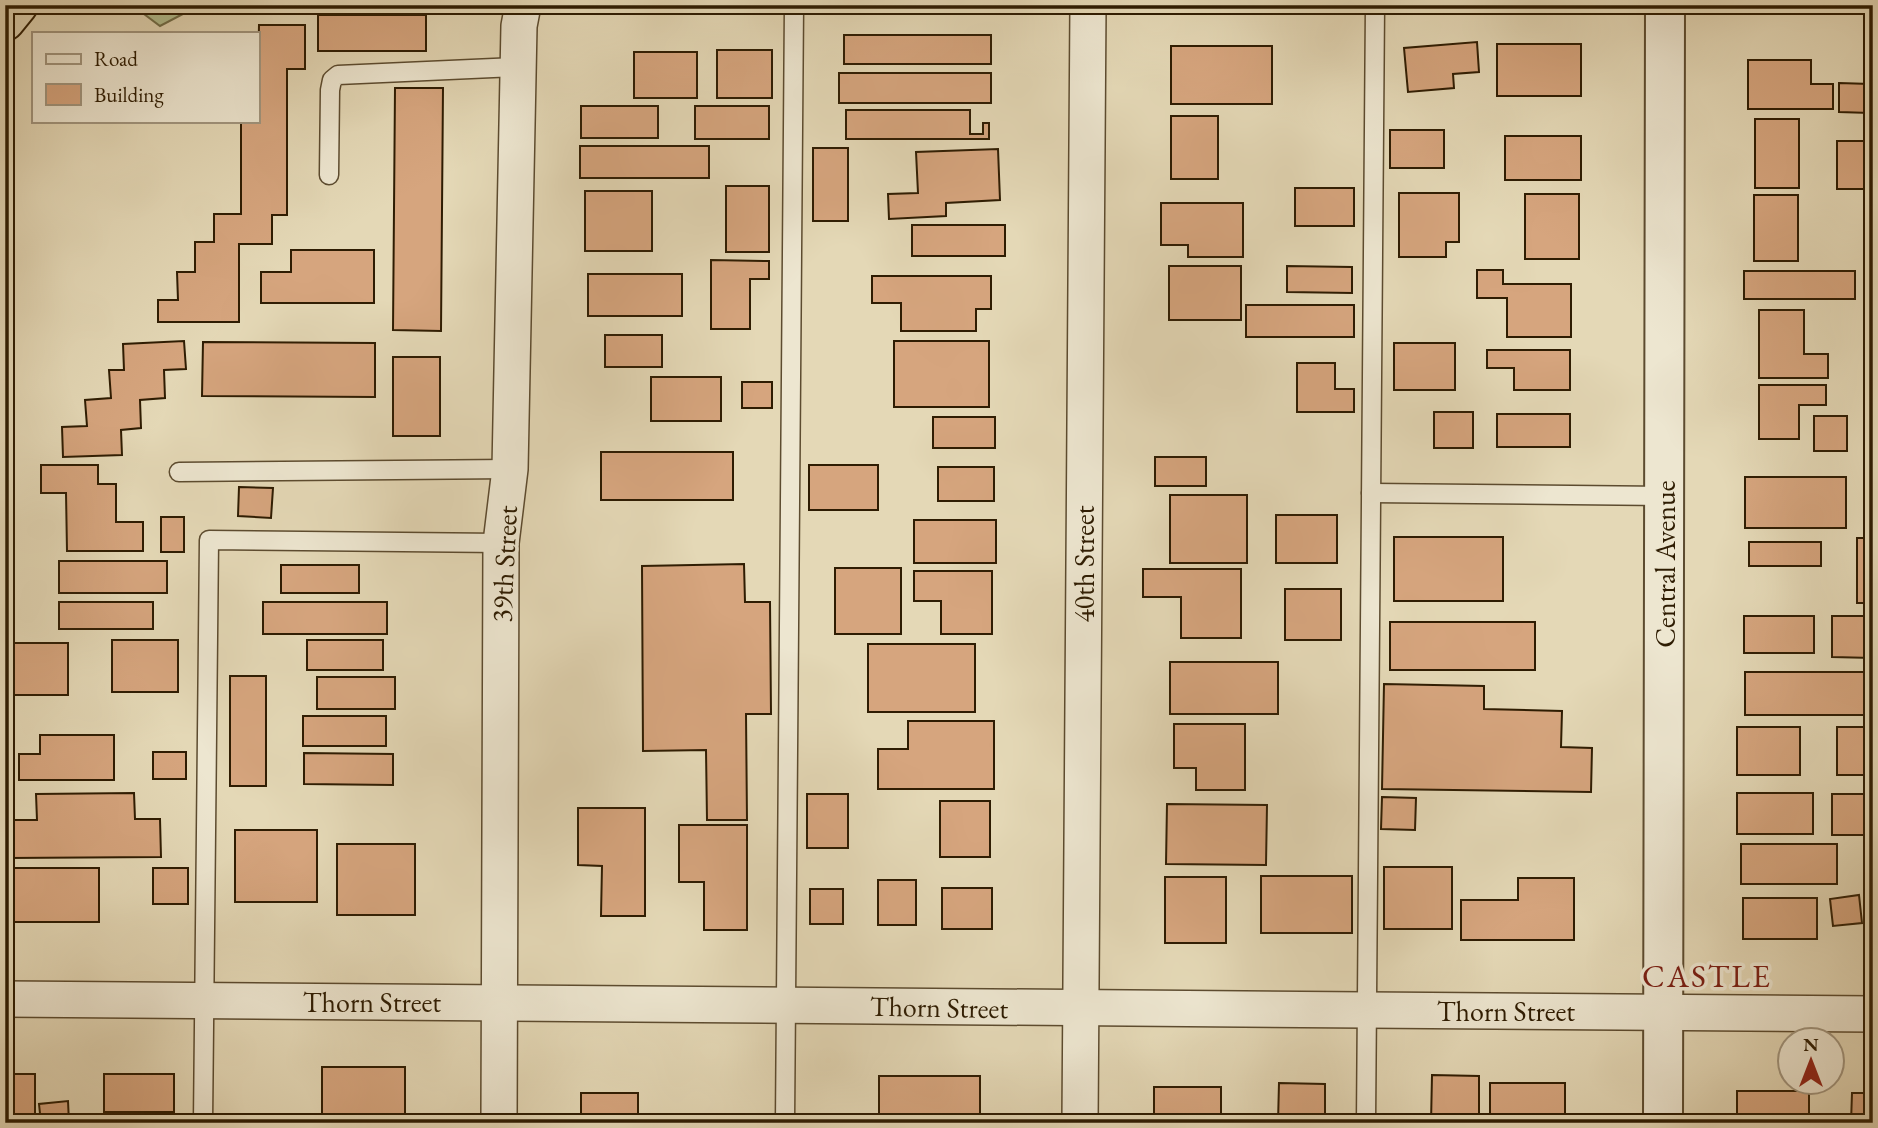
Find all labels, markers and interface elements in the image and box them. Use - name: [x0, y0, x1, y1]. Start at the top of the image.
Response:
- legend: [32, 32, 259, 122]
- text: Road: [94, 45, 138, 72]
- text: Building: [94, 81, 164, 108]
- street label: Central Avenue: [1647, 480, 1683, 648]
- street label: 39th Street: [483, 504, 525, 623]
- street label: 40th Street: [1066, 505, 1102, 623]
- district label: CASTLE: [1642, 955, 1772, 997]
- street label: Thorn Street: [303, 984, 441, 1020]
- street label: Thorn Street: [870, 988, 1009, 1026]
- street label: Thorn Street: [1437, 993, 1575, 1029]
- north arrow: [1776, 1026, 1846, 1096]
- text: N: [1803, 1032, 1819, 1057]

